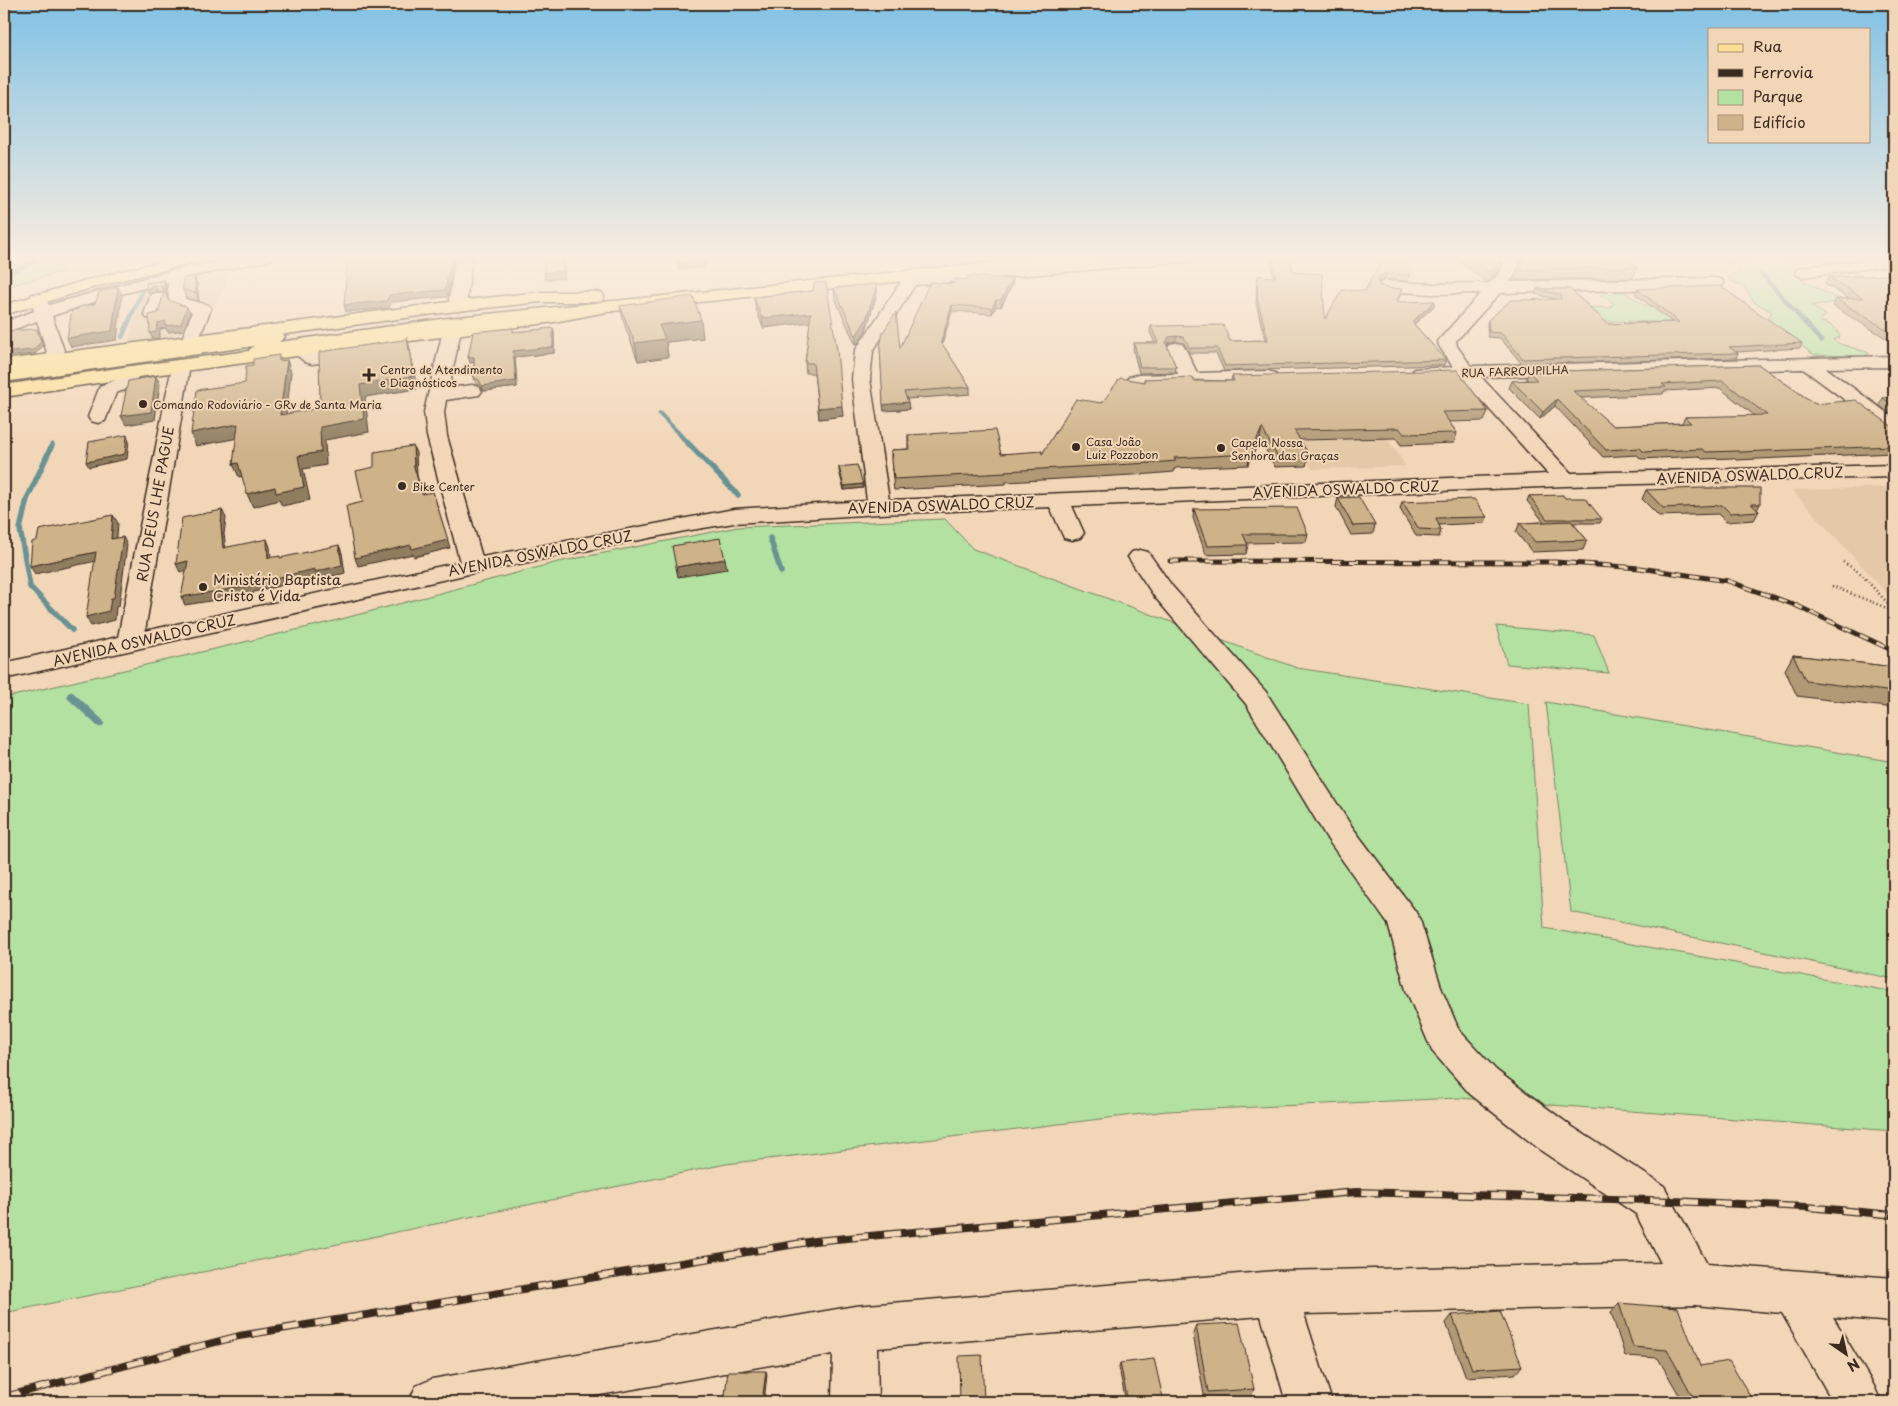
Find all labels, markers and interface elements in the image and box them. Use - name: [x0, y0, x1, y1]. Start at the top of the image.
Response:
- legend: [1708, 28, 1870, 142]
- text: Rua: [1753, 34, 1782, 57]
- text: Ferrovia: [1753, 60, 1814, 83]
- text: Parque: [1753, 84, 1803, 107]
- text: Edifício: [1753, 110, 1806, 133]
- place label: Centro de Atendimento e Diagnósticos: [380, 361, 503, 391]
- street label: RUA FARROUPILHA: [1461, 361, 1569, 381]
- marker: Centro de Atendimento e Diagnósticos: [362, 368, 376, 382]
- place label: Comando Rodoviário - GRv de Santa Maria: [153, 396, 382, 413]
- marker: Comando Rodoviário - GRv de Santa Maria: [137, 398, 149, 410]
- street label: RUA DEUS LHE PAGUE: [131, 424, 179, 583]
- place label: Casa João Luiz Pozzobon: [1086, 433, 1158, 463]
- place label: Capela Nossa Senhora das Graças: [1231, 434, 1339, 464]
- marker: Casa João Luiz Pozzobon: [1070, 441, 1082, 453]
- marker: Capela Nossa Senhora das Graças: [1215, 442, 1227, 454]
- street label: AVENIDA OSWALDO CRUZ: [1656, 461, 1844, 489]
- street label: AVENIDA OSWALDO CRUZ: [1252, 475, 1440, 503]
- place label: Bike Center: [412, 478, 475, 495]
- marker: Bike Center: [396, 480, 408, 492]
- street label: AVENIDA OSWALDO CRUZ: [847, 491, 1035, 519]
- street label: AVENIDA OSWALDO CRUZ: [446, 525, 634, 581]
- place label: Ministério Baptista Cristo é Vida: [213, 569, 341, 606]
- marker: Ministério Baptista Cristo é Vida: [197, 581, 209, 593]
- street label: AVENIDA OSWALDO CRUZ: [51, 609, 237, 671]
- north arrow: [1820, 1328, 1870, 1378]
- text: N: [1843, 1353, 1864, 1377]

